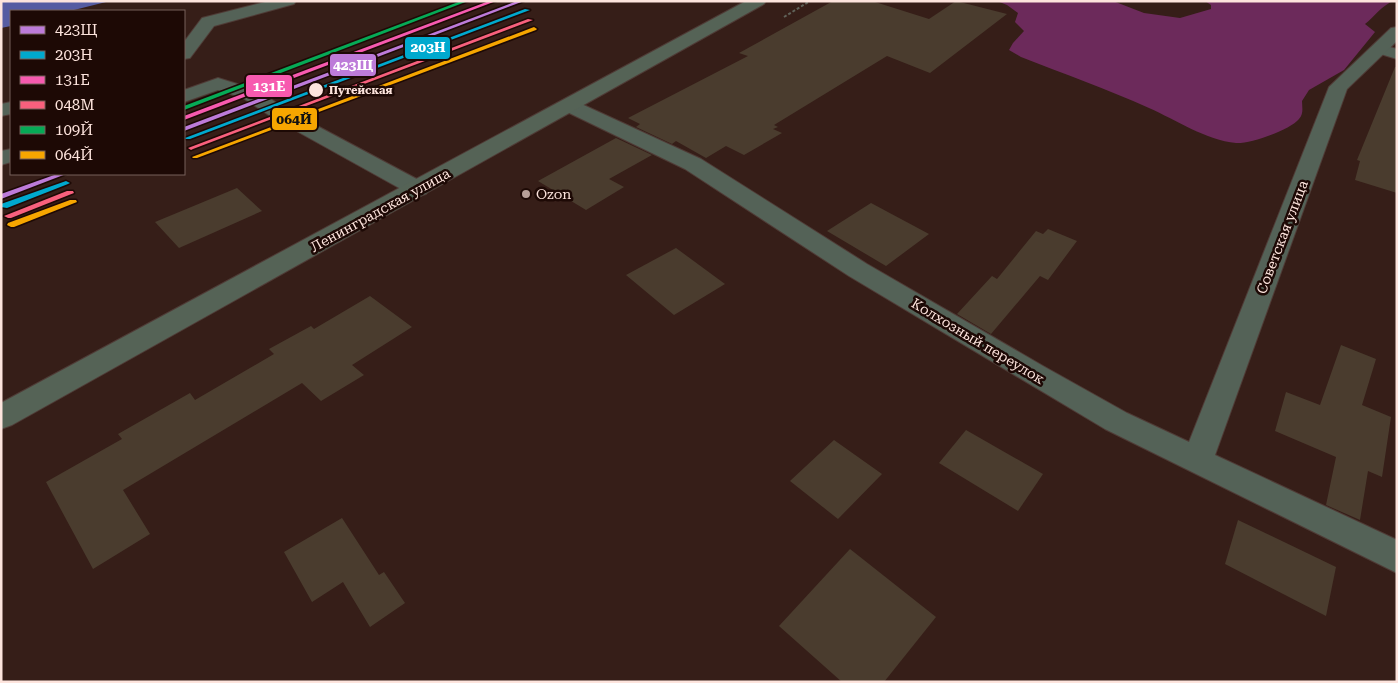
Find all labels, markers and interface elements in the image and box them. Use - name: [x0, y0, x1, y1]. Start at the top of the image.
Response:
- legend: [10, 10, 185, 175]
- text: 423Щ: [55, 21, 97, 39]
- line badge: 203Н: [404, 36, 451, 60]
- text: 203Н: [410, 39, 446, 55]
- text: 203Н: [55, 46, 93, 64]
- line badge: 423Щ: [329, 53, 377, 77]
- text: 423Щ: [333, 57, 373, 73]
- text: 131Е: [55, 71, 90, 89]
- line badge: 131Е: [245, 74, 293, 98]
- text: 131Е: [253, 78, 285, 94]
- marker: Путейская: [307, 81, 325, 99]
- place label: Путейская: [329, 84, 392, 97]
- text: 048М: [55, 96, 95, 114]
- line badge: 064Й: [271, 107, 318, 131]
- text: 064Й: [276, 111, 312, 127]
- text: 109Й: [55, 121, 93, 139]
- text: 064Й: [55, 146, 93, 164]
- street label: Ленинградская улица: [307, 165, 453, 255]
- street label: Советская улица: [1253, 178, 1311, 296]
- place label: Ozon: [536, 186, 571, 202]
- marker: Ozon: [520, 188, 532, 200]
- street label: Колхозный переулок: [909, 295, 1047, 387]

